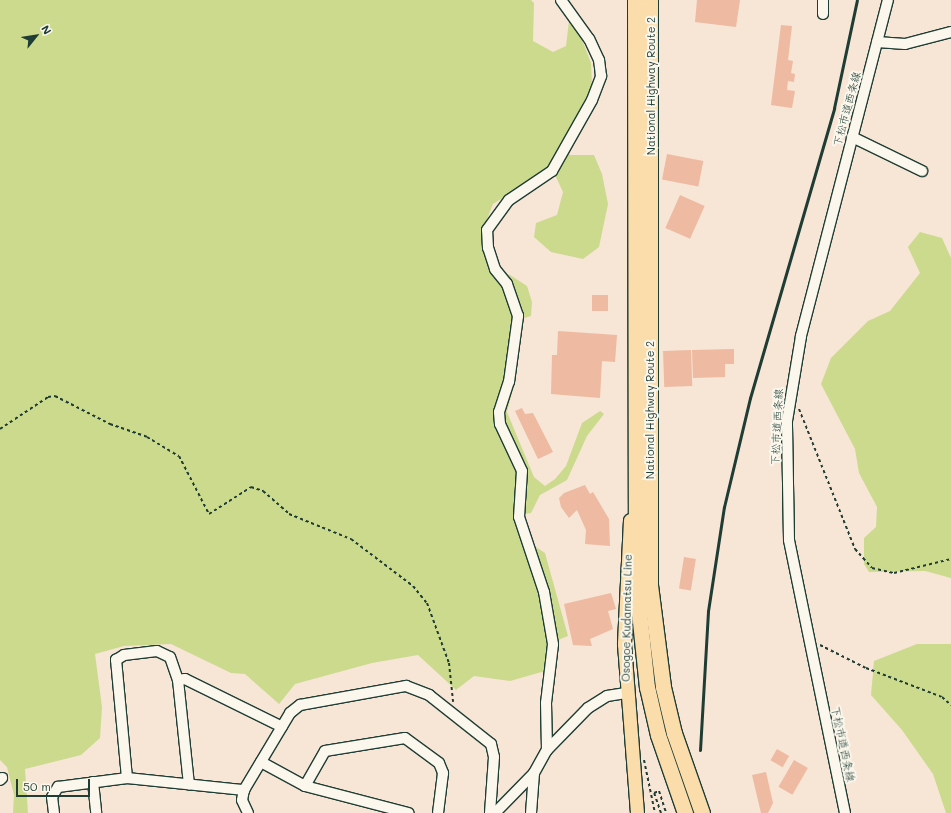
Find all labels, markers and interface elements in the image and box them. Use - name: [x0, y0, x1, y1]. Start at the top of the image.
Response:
- north arrow: [16, 16, 56, 56]
- street label: National Highway Route 2: [644, 17, 658, 155]
- text: N: [38, 22, 55, 37]
- street label: 下松市道西条線: [831, 70, 863, 148]
- street label: National Highway Route 2: [643, 341, 657, 479]
- street label: 下松市道西条線: [768, 388, 786, 466]
- street label: Osogoe Kudamatsu Line: [619, 554, 635, 682]
- street label: 下松市道西条線: [829, 705, 857, 783]
- scale bar: [18, 771, 92, 797]
- text: 50 m: [23, 778, 51, 794]

